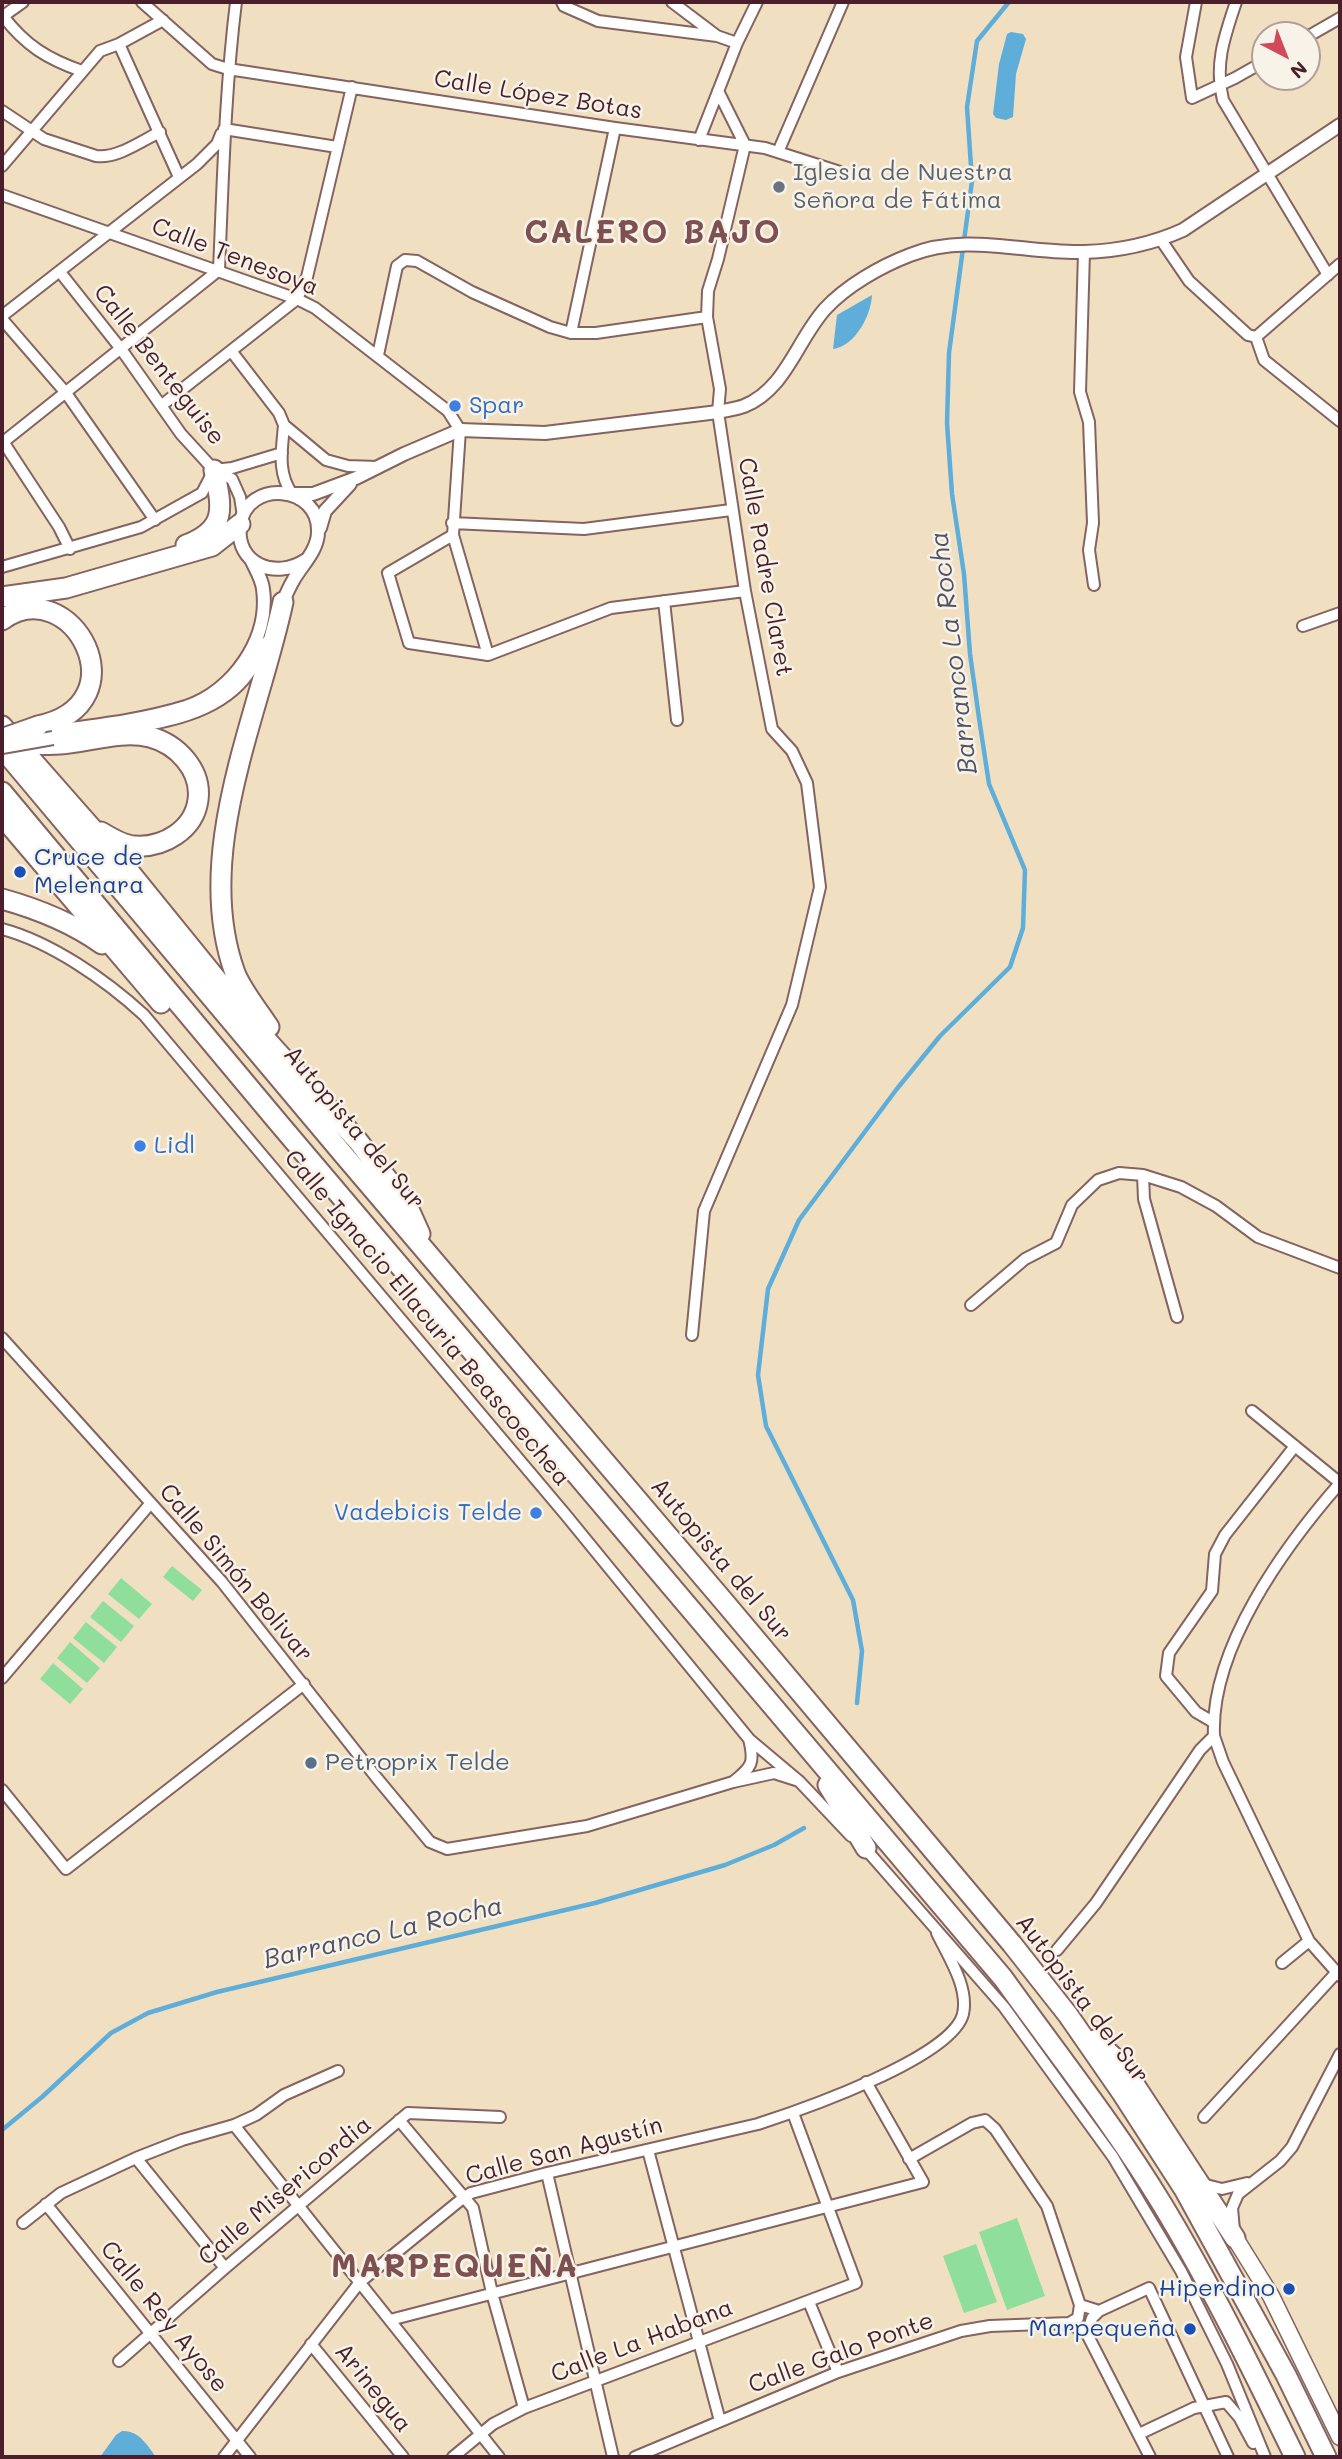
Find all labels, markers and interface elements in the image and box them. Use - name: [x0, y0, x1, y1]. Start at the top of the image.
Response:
- north arrow: [1251, 21, 1321, 91]
- text: N: [1285, 56, 1313, 85]
- street label: Calle López Botas: [432, 64, 644, 126]
- place label: Iglesia de Nuestra Señora de Fátima: [793, 159, 1013, 215]
- marker: Iglesia de Nuestra Señora de Fátima: [771, 179, 787, 195]
- street label: Calle Tenesoya: [147, 212, 323, 302]
- district label: CALERO BAJO: [526, 214, 780, 252]
- street label: Calle Benteguise: [87, 279, 231, 451]
- place label: Spar: [469, 392, 524, 420]
- marker: Spar: [447, 398, 463, 414]
- street label: Calle Padre Claret: [732, 455, 798, 679]
- water label: Barranco La Rocha: [924, 530, 984, 776]
- place label: Cruce de Melenara: [34, 844, 144, 900]
- marker: Cruce de Melenara: [12, 864, 28, 880]
- street label: Autopista del Sur: [277, 1041, 431, 1215]
- place label: Lidl: [154, 1132, 195, 1160]
- marker: Lidl: [132, 1138, 148, 1154]
- street label: Calle Ignacio Ellacuria Beascoechea: [278, 1144, 576, 1492]
- street label: Autopista del Sur: [644, 1473, 798, 1647]
- street label: Calle Simón Bolivar: [153, 1478, 319, 1668]
- place label: Vadebicis Telde: [334, 1499, 522, 1527]
- marker: Vadebicis Telde: [528, 1505, 544, 1521]
- place label: Petroprix Telde: [325, 1749, 510, 1777]
- marker: Petroprix Telde: [303, 1755, 319, 1771]
- water label: Barranco La Rocha: [260, 1890, 506, 1976]
- street label: Autopista del Sur: [1009, 1909, 1155, 2089]
- street label: Calle Misericordia: [193, 2110, 377, 2272]
- street label: Calle San Agustín: [462, 2111, 666, 2191]
- street label: Calle Rey Ayose: [94, 2235, 234, 2399]
- district label: MARPEQUEÑA: [332, 2248, 578, 2286]
- place label: Hiperdino: [1159, 2275, 1275, 2303]
- marker: Hiperdino: [1281, 2281, 1297, 2297]
- street label: Calle La Habana: [547, 2293, 737, 2389]
- street label: Calle Galo Ponte: [744, 2306, 938, 2400]
- place label: Marpequeña: [1029, 2315, 1176, 2343]
- marker: Marpequeña: [1182, 2321, 1198, 2337]
- street label: Arinegua: [328, 2338, 418, 2438]

